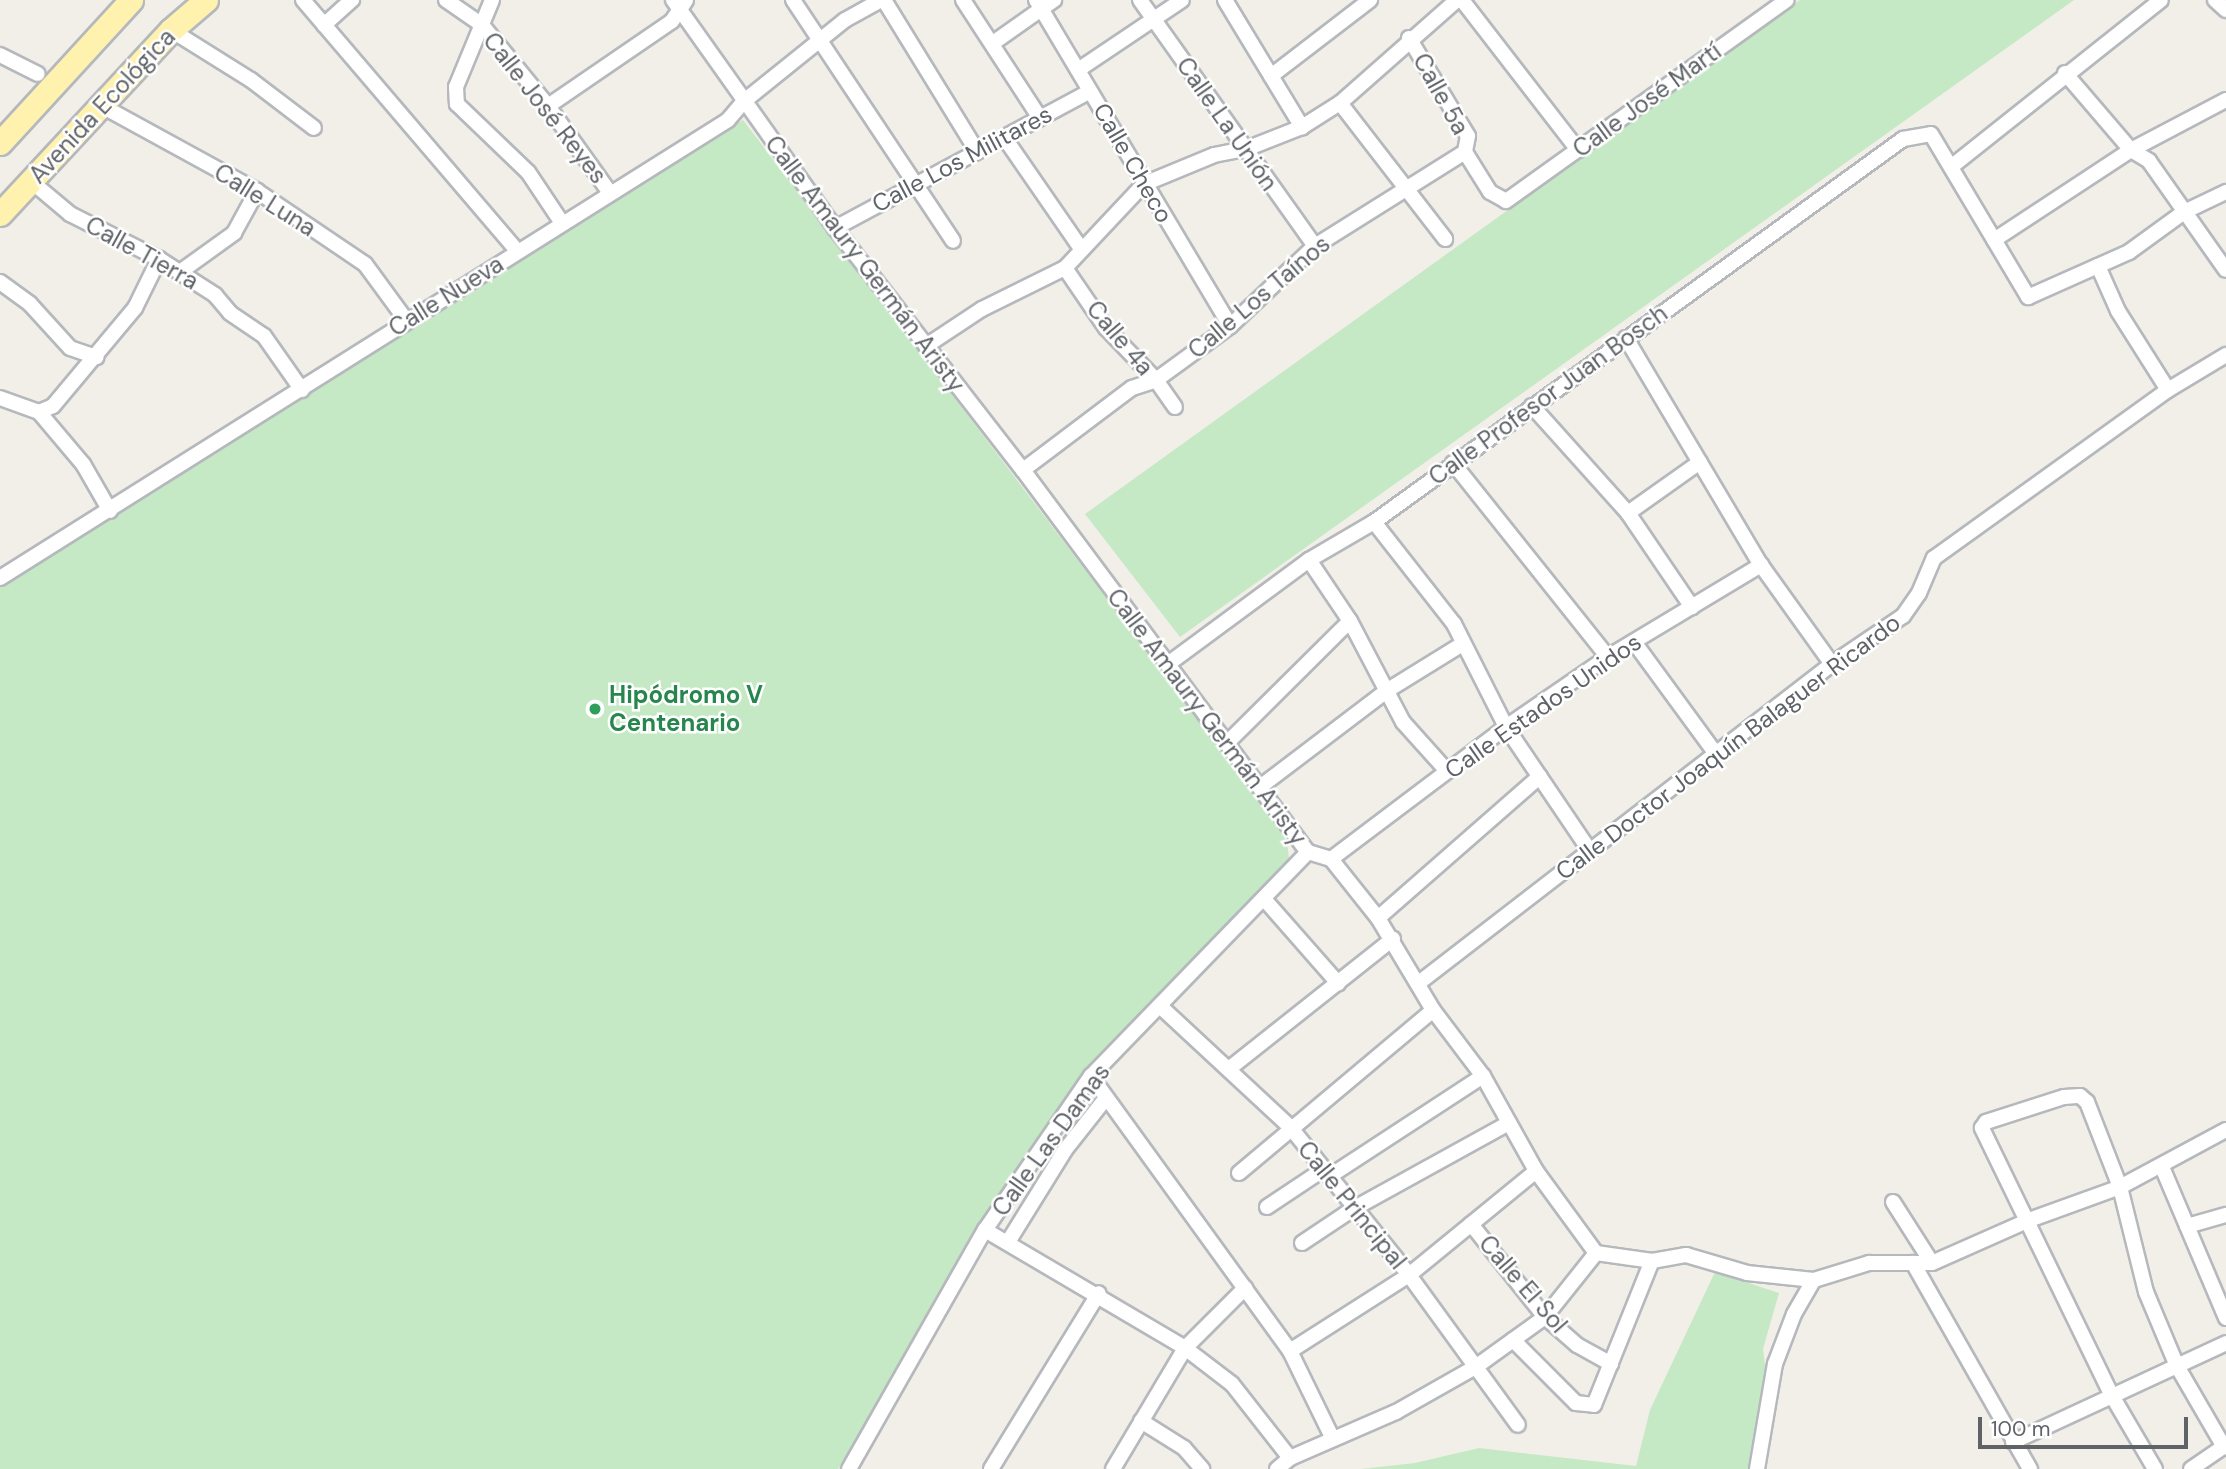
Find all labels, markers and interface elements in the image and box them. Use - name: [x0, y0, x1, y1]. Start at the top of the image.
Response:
- street label: Avenida Ecológica: [23, 23, 181, 189]
- street label: Calle José Reyes: [477, 27, 613, 189]
- street label: Calle José Martí: [1567, 37, 1727, 163]
- street label: Calle 5a: [1407, 48, 1475, 140]
- street label: Calle La Unión: [1170, 52, 1284, 196]
- street label: Calle Checo: [1087, 98, 1179, 228]
- street label: Calle Los Militares: [867, 99, 1057, 219]
- street label: Calle Amaury Germán Aristy: [759, 130, 971, 398]
- street label: Calle Luna: [209, 158, 321, 242]
- street label: Calle Tierra: [81, 210, 203, 296]
- street label: Calle Los Taínos: [1182, 229, 1336, 365]
- street label: Calle Nueva: [383, 249, 509, 343]
- street label: Calle 4a: [1080, 295, 1160, 381]
- street label: Calle Profesor Juan Bosch: [1423, 299, 1673, 491]
- street label: Calle Amaury Germán Aristy: [1101, 583, 1313, 851]
- street label: Calle Doctor Joaquín Balaguer Ricardo: [1550, 608, 1906, 886]
- street label: Calle Estados Unidos: [1439, 627, 1647, 785]
- place label: Hipódromo V Centenario: [609, 681, 763, 737]
- marker: Hipódromo V Centenario: [587, 701, 603, 717]
- street label: Calle Las Damas: [986, 1058, 1116, 1222]
- street label: Calle Principal: [1292, 1135, 1412, 1275]
- street label: Calle El Sol: [1473, 1229, 1573, 1339]
- scale bar: [1981, 1402, 2191, 1446]
- text: 100 m: [1991, 1415, 2051, 1443]

